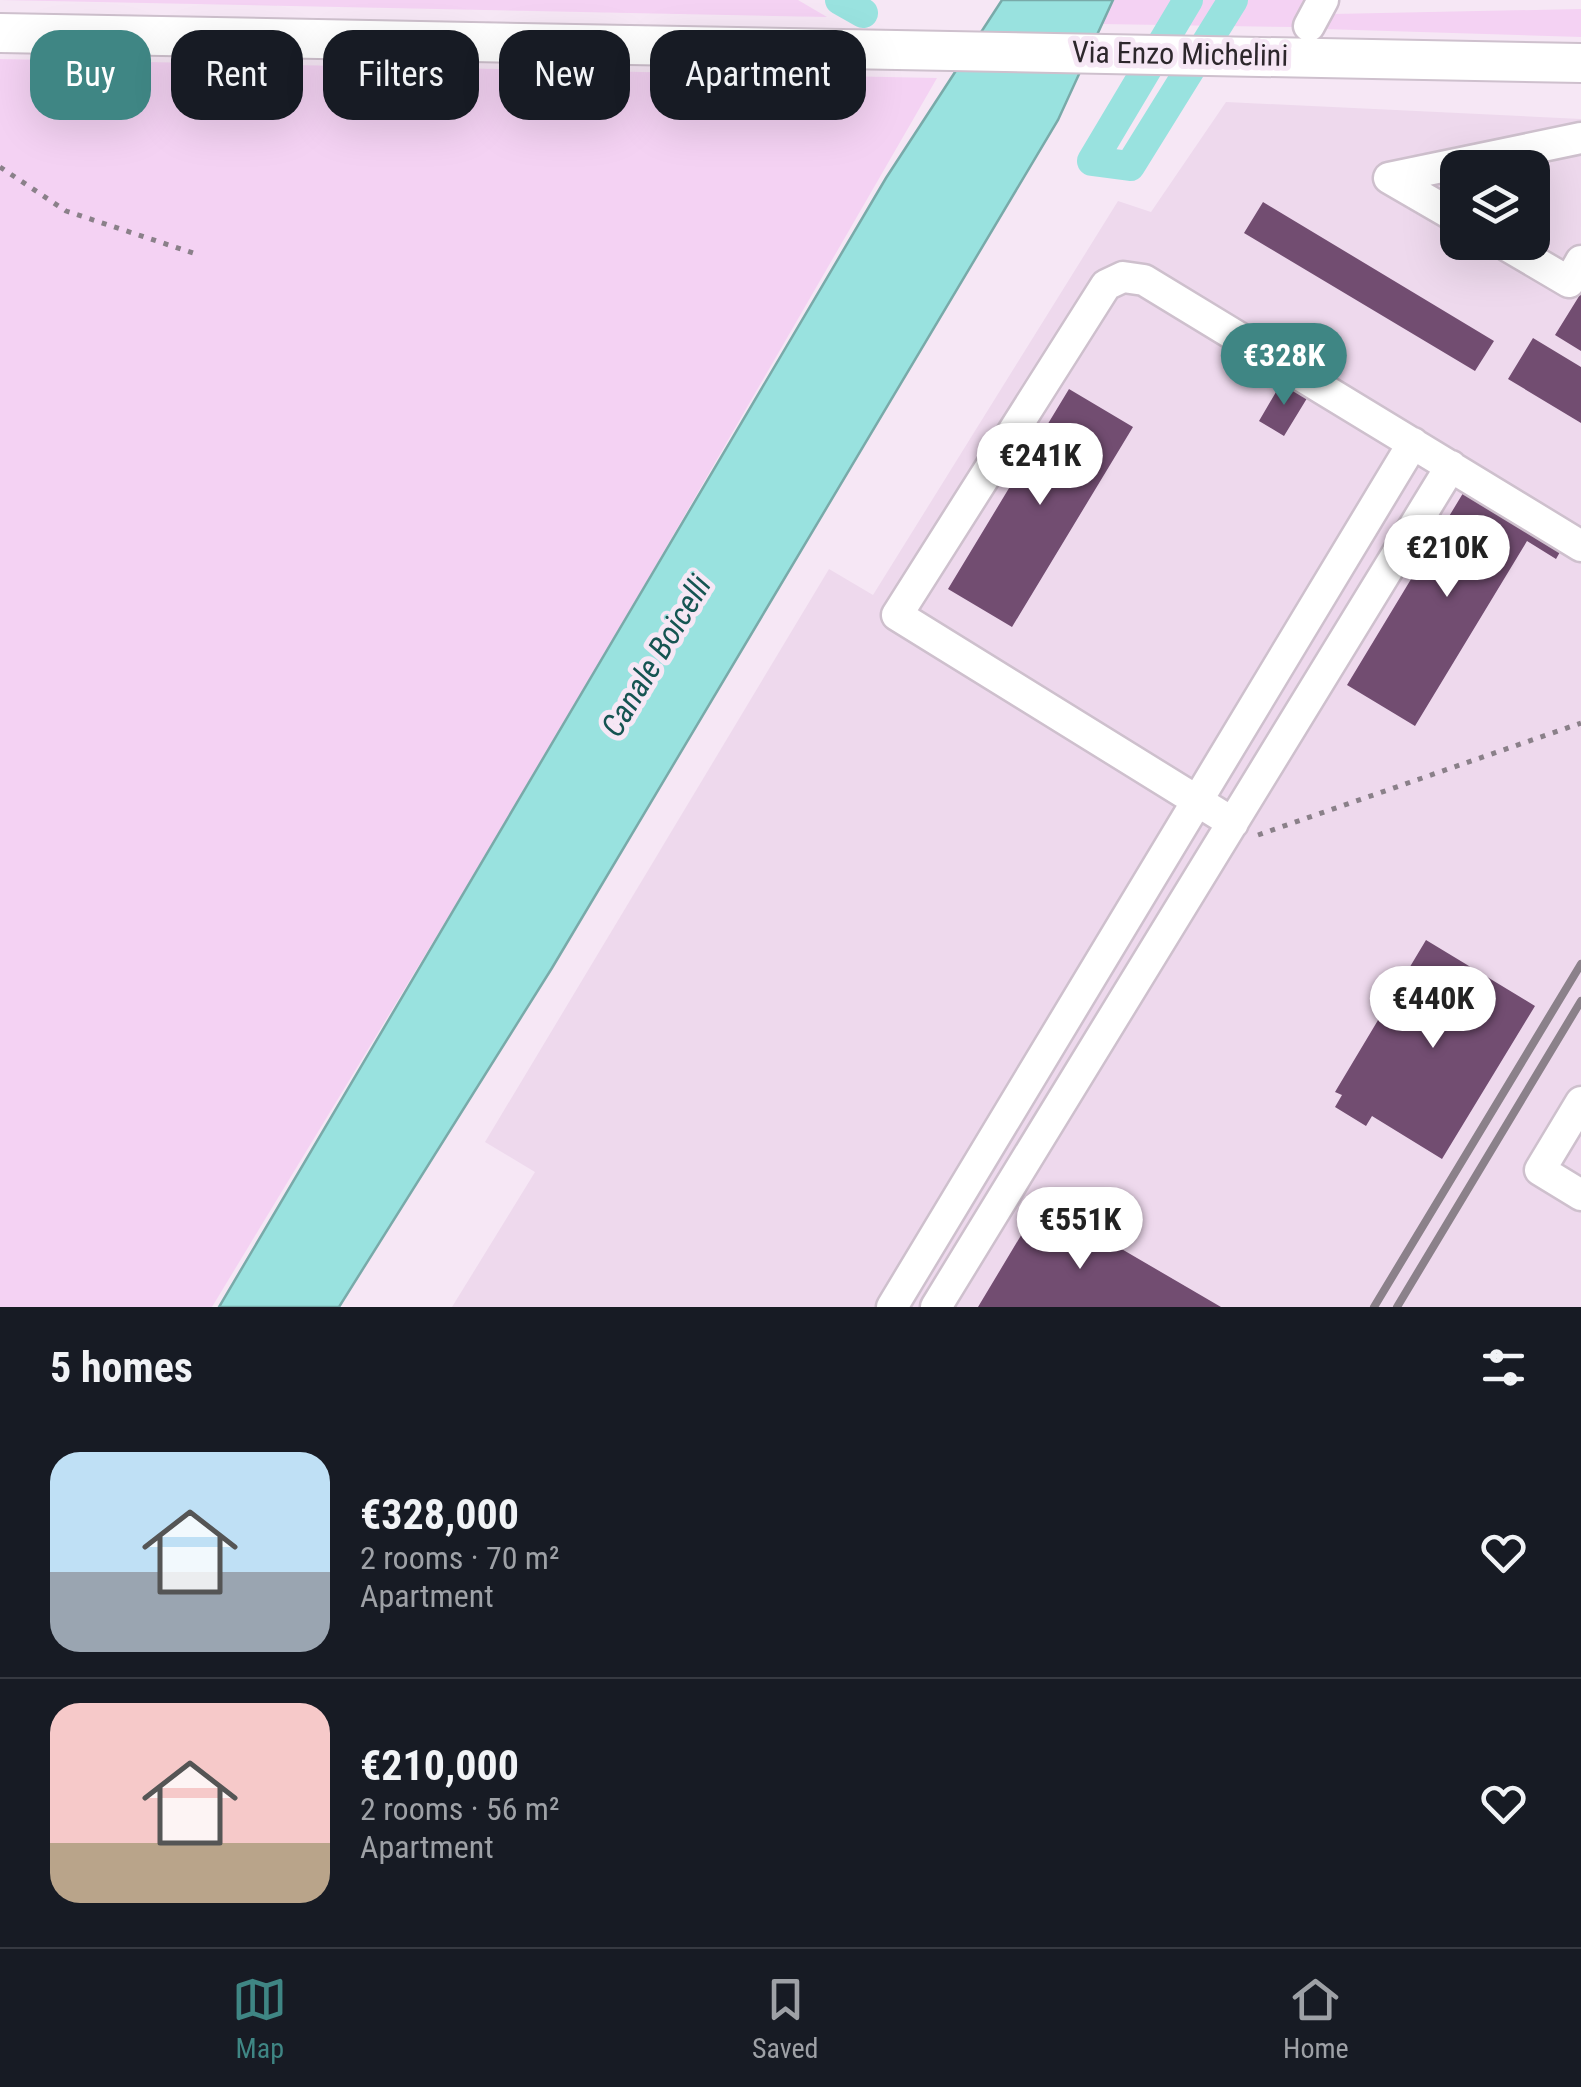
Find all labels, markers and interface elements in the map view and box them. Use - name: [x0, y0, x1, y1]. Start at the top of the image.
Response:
- chip: Buy: [30, 30, 151, 120]
- chip: Rent: [171, 30, 303, 120]
- chip: Filters: [323, 30, 479, 120]
- chip: New: [499, 30, 630, 120]
- chip: Apartment: [650, 30, 866, 120]
- street label: Via Enzo Michelini: [1072, 34, 1289, 73]
- map controls: [1440, 150, 1550, 260]
- button: layers: [1440, 150, 1550, 260]
- pin: €328K: [1214, 323, 1354, 408]
- text: €328K: [1243, 336, 1325, 374]
- pin: €241K: [970, 423, 1110, 508]
- text: €241K: [999, 436, 1081, 474]
- pin: €210K: [1377, 515, 1517, 600]
- text: €210K: [1406, 528, 1488, 566]
- water label: Canale Boicelli: [593, 568, 719, 743]
- pin: €440K: [1363, 966, 1503, 1051]
- text: €440K: [1392, 979, 1474, 1017]
- pin: €551K: [1010, 1187, 1150, 1272]
- text: €551K: [1039, 1200, 1121, 1238]
- icon: filters: [1476, 1340, 1531, 1395]
- text: 5 homes: [50, 1343, 193, 1392]
- text: €328,000: [360, 1490, 519, 1539]
- icon: home: [130, 1492, 250, 1612]
- icon: heart: [1476, 1525, 1531, 1580]
- text: 2 rooms · 70 m²: [360, 1539, 559, 1577]
- text: Apartment: [360, 1577, 494, 1615]
- text: €210,000: [360, 1741, 519, 1790]
- icon: home: [130, 1743, 250, 1863]
- icon: heart: [1476, 1776, 1531, 1831]
- text: 2 rooms · 56 m²: [360, 1790, 559, 1828]
- text: Apartment: [360, 1828, 494, 1866]
- tab: Map: [232, 1972, 287, 2065]
- tab: Saved: [752, 1972, 818, 2065]
- tab: Home: [1283, 1972, 1349, 2065]

